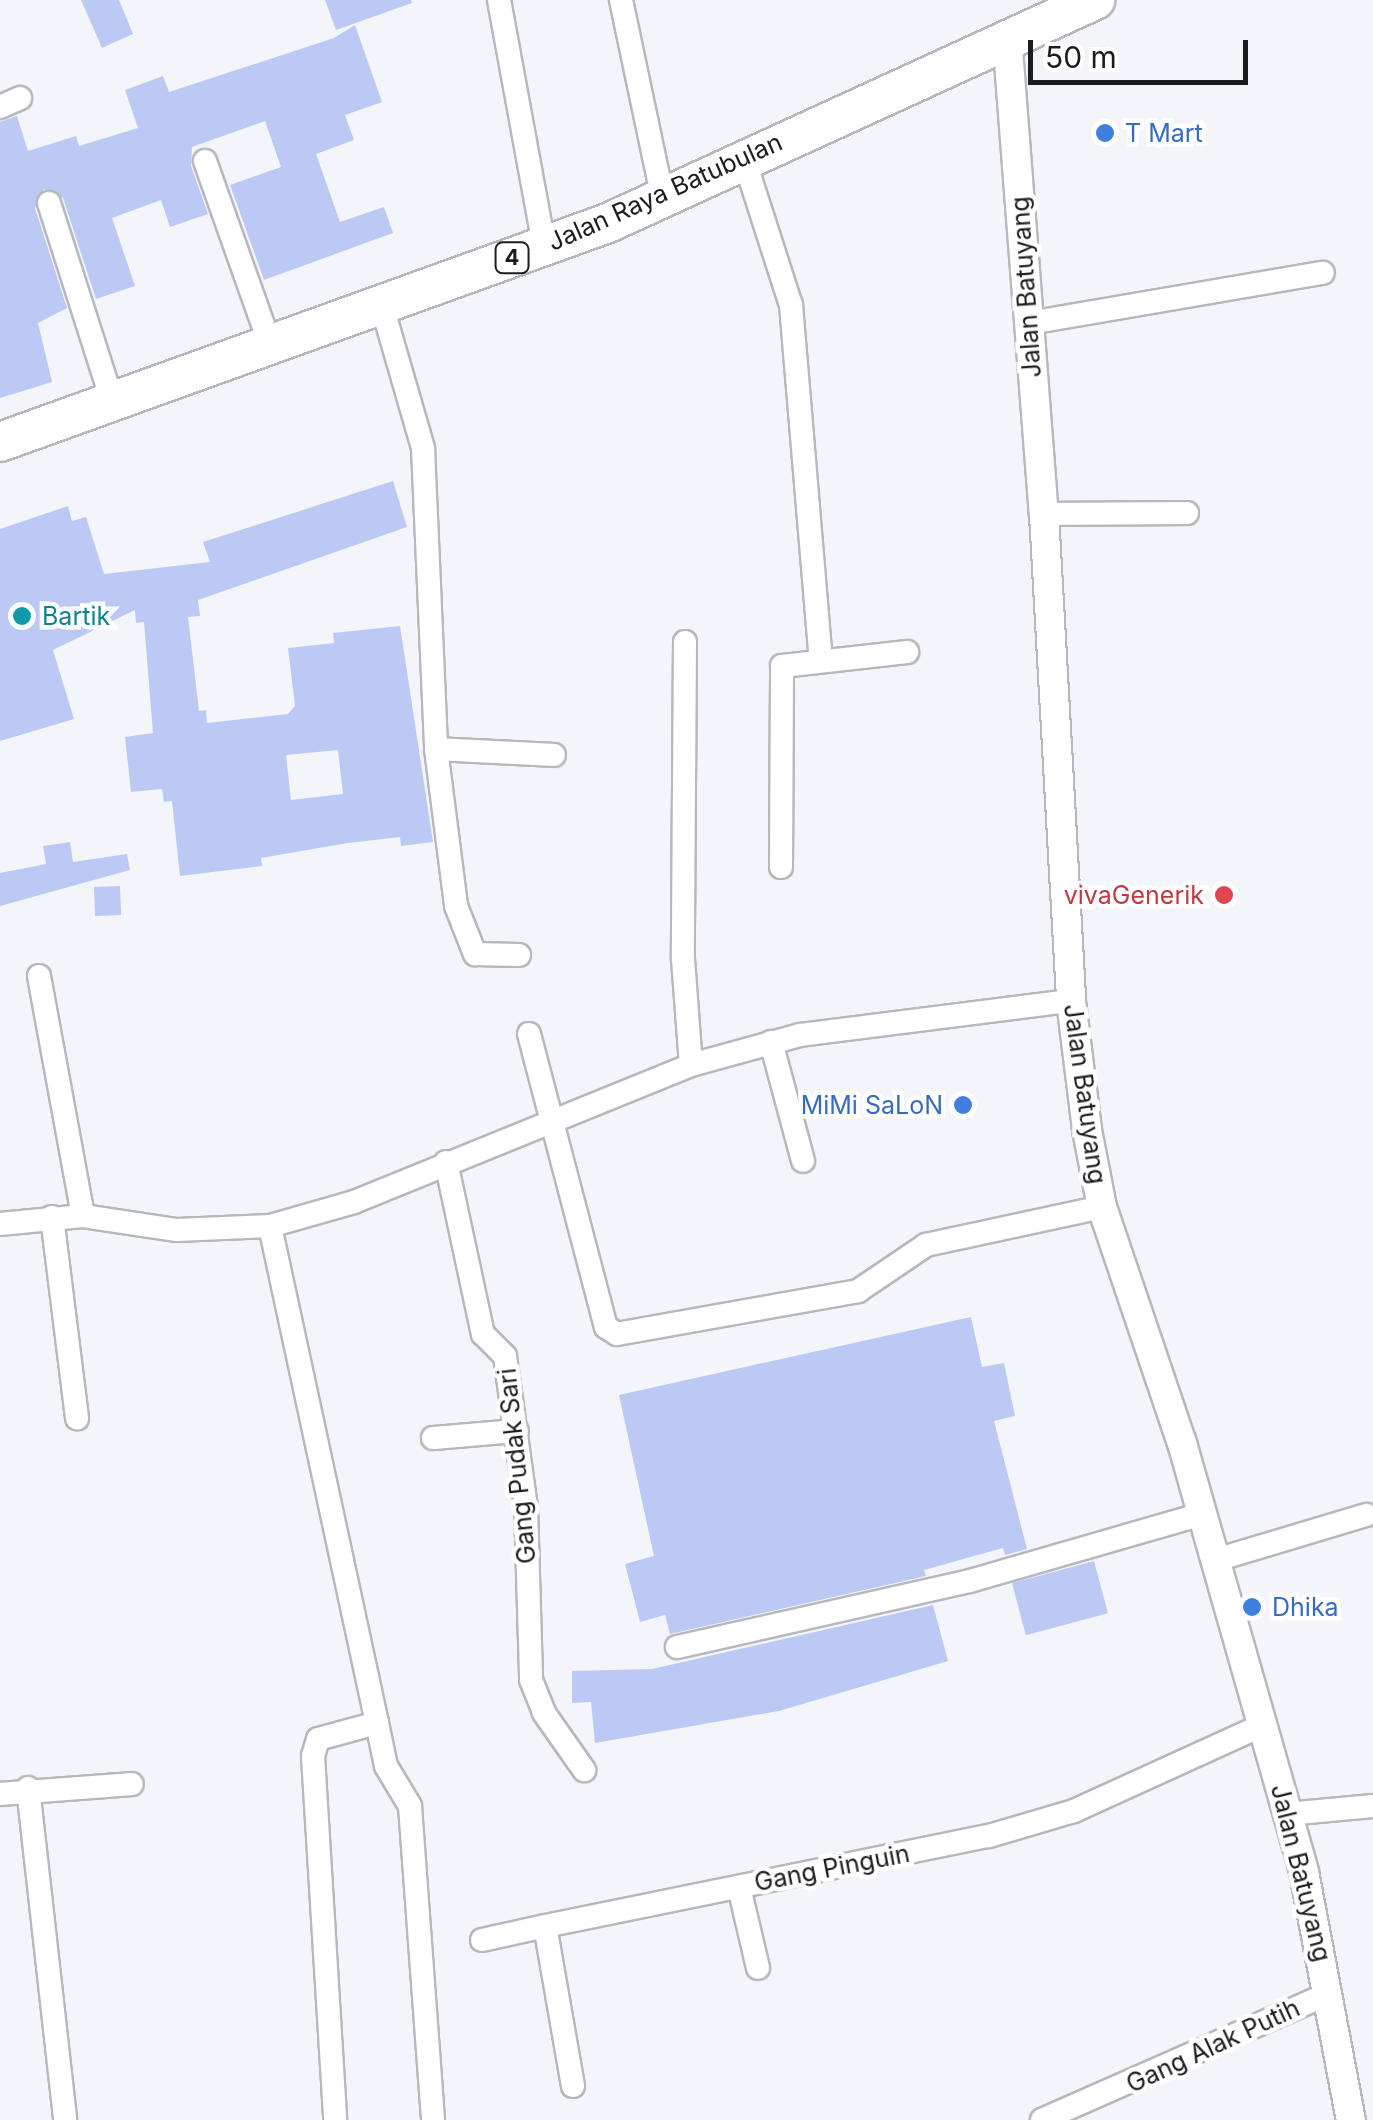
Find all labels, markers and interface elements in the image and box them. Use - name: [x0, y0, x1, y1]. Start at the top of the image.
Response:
- scale bar: [1033, 20, 1253, 82]
- text: 50 m: [1045, 39, 1117, 75]
- place label: T Mart: [1125, 118, 1203, 148]
- marker: T Mart: [1094, 122, 1116, 144]
- street label: Jalan Raya Batubulan: [543, 127, 787, 257]
- street label: Jalan Batuyang: [1005, 195, 1047, 379]
- road number: 4: [494, 241, 530, 275]
- place label: Bartik: [42, 601, 110, 631]
- marker: Bartik: [11, 605, 33, 627]
- place label: vivaGenerik: [1064, 880, 1204, 910]
- marker: vivaGenerik: [1213, 884, 1235, 906]
- street label: Jalan Batuyang: [1058, 1002, 1112, 1186]
- place label: MiMi SaLoN: [801, 1090, 943, 1120]
- marker: MiMi SaLoN: [952, 1094, 974, 1116]
- street label: Gang Pudak Sari: [492, 1367, 542, 1565]
- place label: Dhika: [1272, 1592, 1339, 1622]
- marker: Dhika: [1241, 1596, 1263, 1618]
- street label: Jalan Batuyang: [1264, 1781, 1338, 1965]
- street label: Gang Pinguin: [752, 1838, 912, 1898]
- street label: Gang Alak Putih: [1122, 1993, 1304, 2099]

